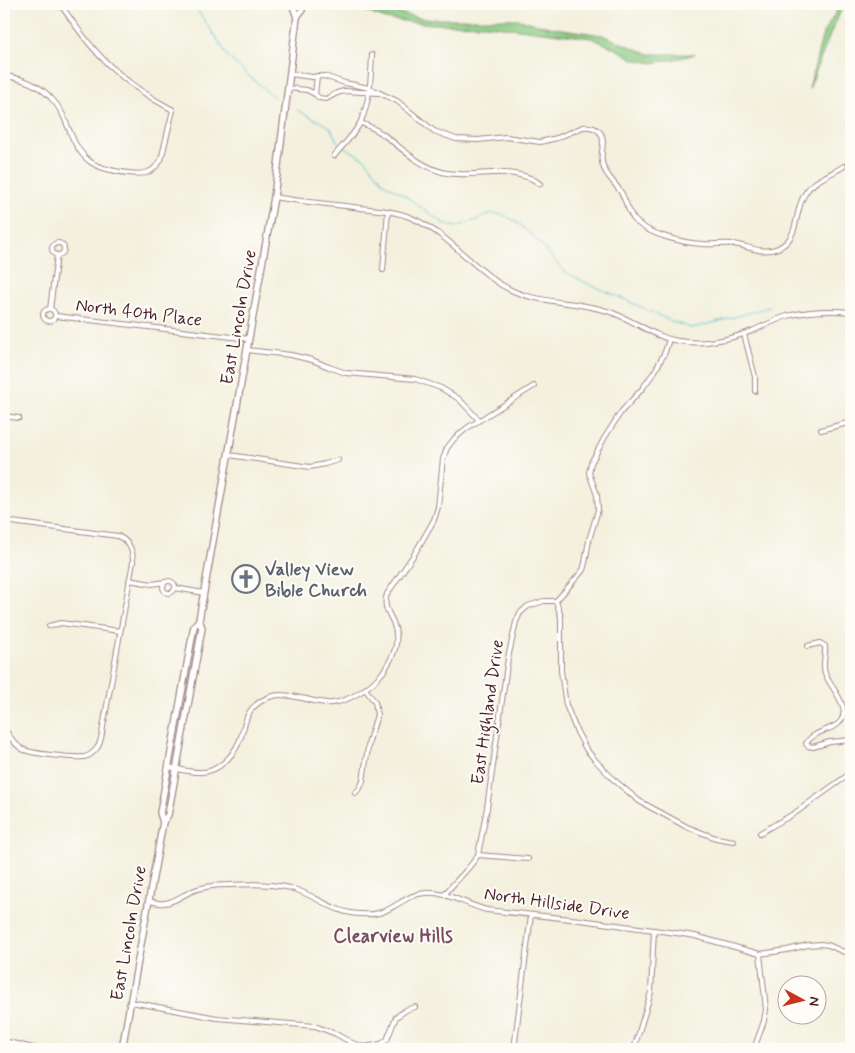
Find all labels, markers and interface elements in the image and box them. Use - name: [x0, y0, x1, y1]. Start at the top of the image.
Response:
- street label: East Lincoln Drive: [215, 248, 263, 387]
- street label: North 40th Place: [74, 293, 203, 333]
- place label: Valley View Bible Church: [265, 558, 367, 603]
- church icon: Valley View Bible Church: [231, 564, 261, 594]
- street label: East Highland Drive: [466, 638, 512, 786]
- street label: East Lincoln Drive: [105, 864, 153, 1003]
- street label: North Hillside Drive: [483, 882, 631, 926]
- district label: Clearview Hills: [333, 924, 453, 949]
- north arrow: [778, 976, 828, 1026]
- text: N: [804, 996, 823, 1007]

